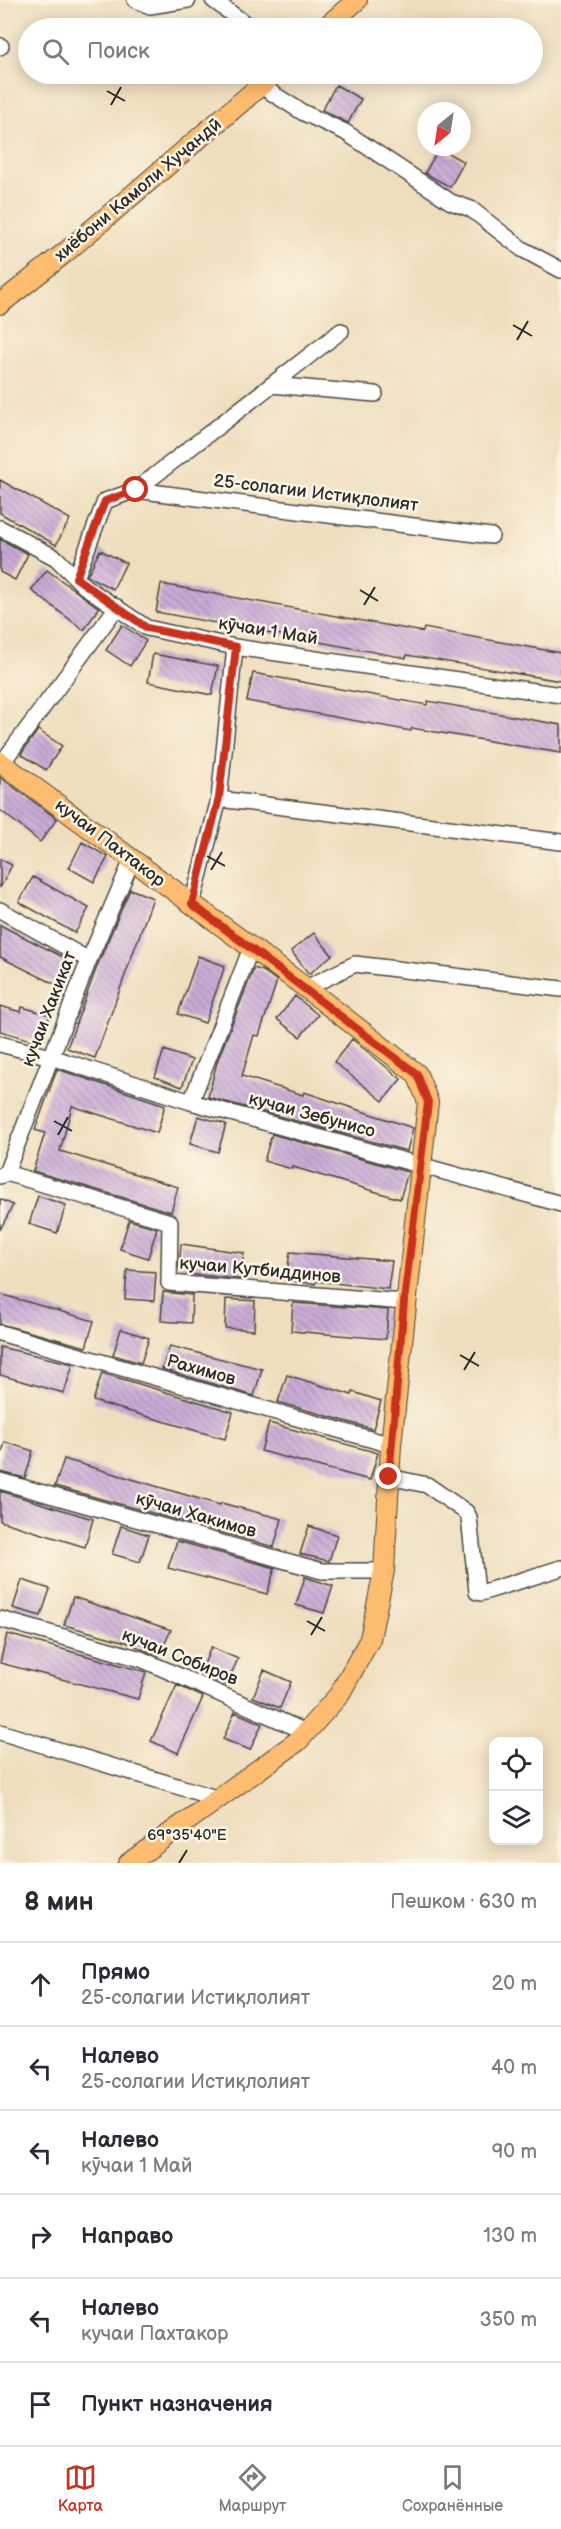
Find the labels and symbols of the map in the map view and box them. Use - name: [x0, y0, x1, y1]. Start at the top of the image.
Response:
- north arrow: [417, 102, 471, 156]
- street label: хиёбони Камоли Хуҷандӣ: [50, 114, 226, 266]
- street label: 25-солагии Истиқлолият: [212, 470, 420, 516]
- route start: [122, 476, 148, 502]
- street label: кӯчаи 1 Май: [217, 613, 319, 649]
- street label: кучаи Пахтакор: [51, 795, 169, 891]
- street label: кучаи Хакикат: [17, 948, 81, 1070]
- street label: кучаи Зебунисо: [247, 1088, 377, 1142]
- street label: кучаи Кутбиддинов: [178, 1252, 342, 1288]
- street label: Рахимов: [164, 1350, 239, 1390]
- route end: [375, 1463, 401, 1489]
- street label: кӯчаи Хакимов: [133, 1488, 259, 1542]
- street label: кучаи Собиров: [119, 1624, 242, 1690]
- text: 69°35'40"E: [147, 1826, 227, 1845]

